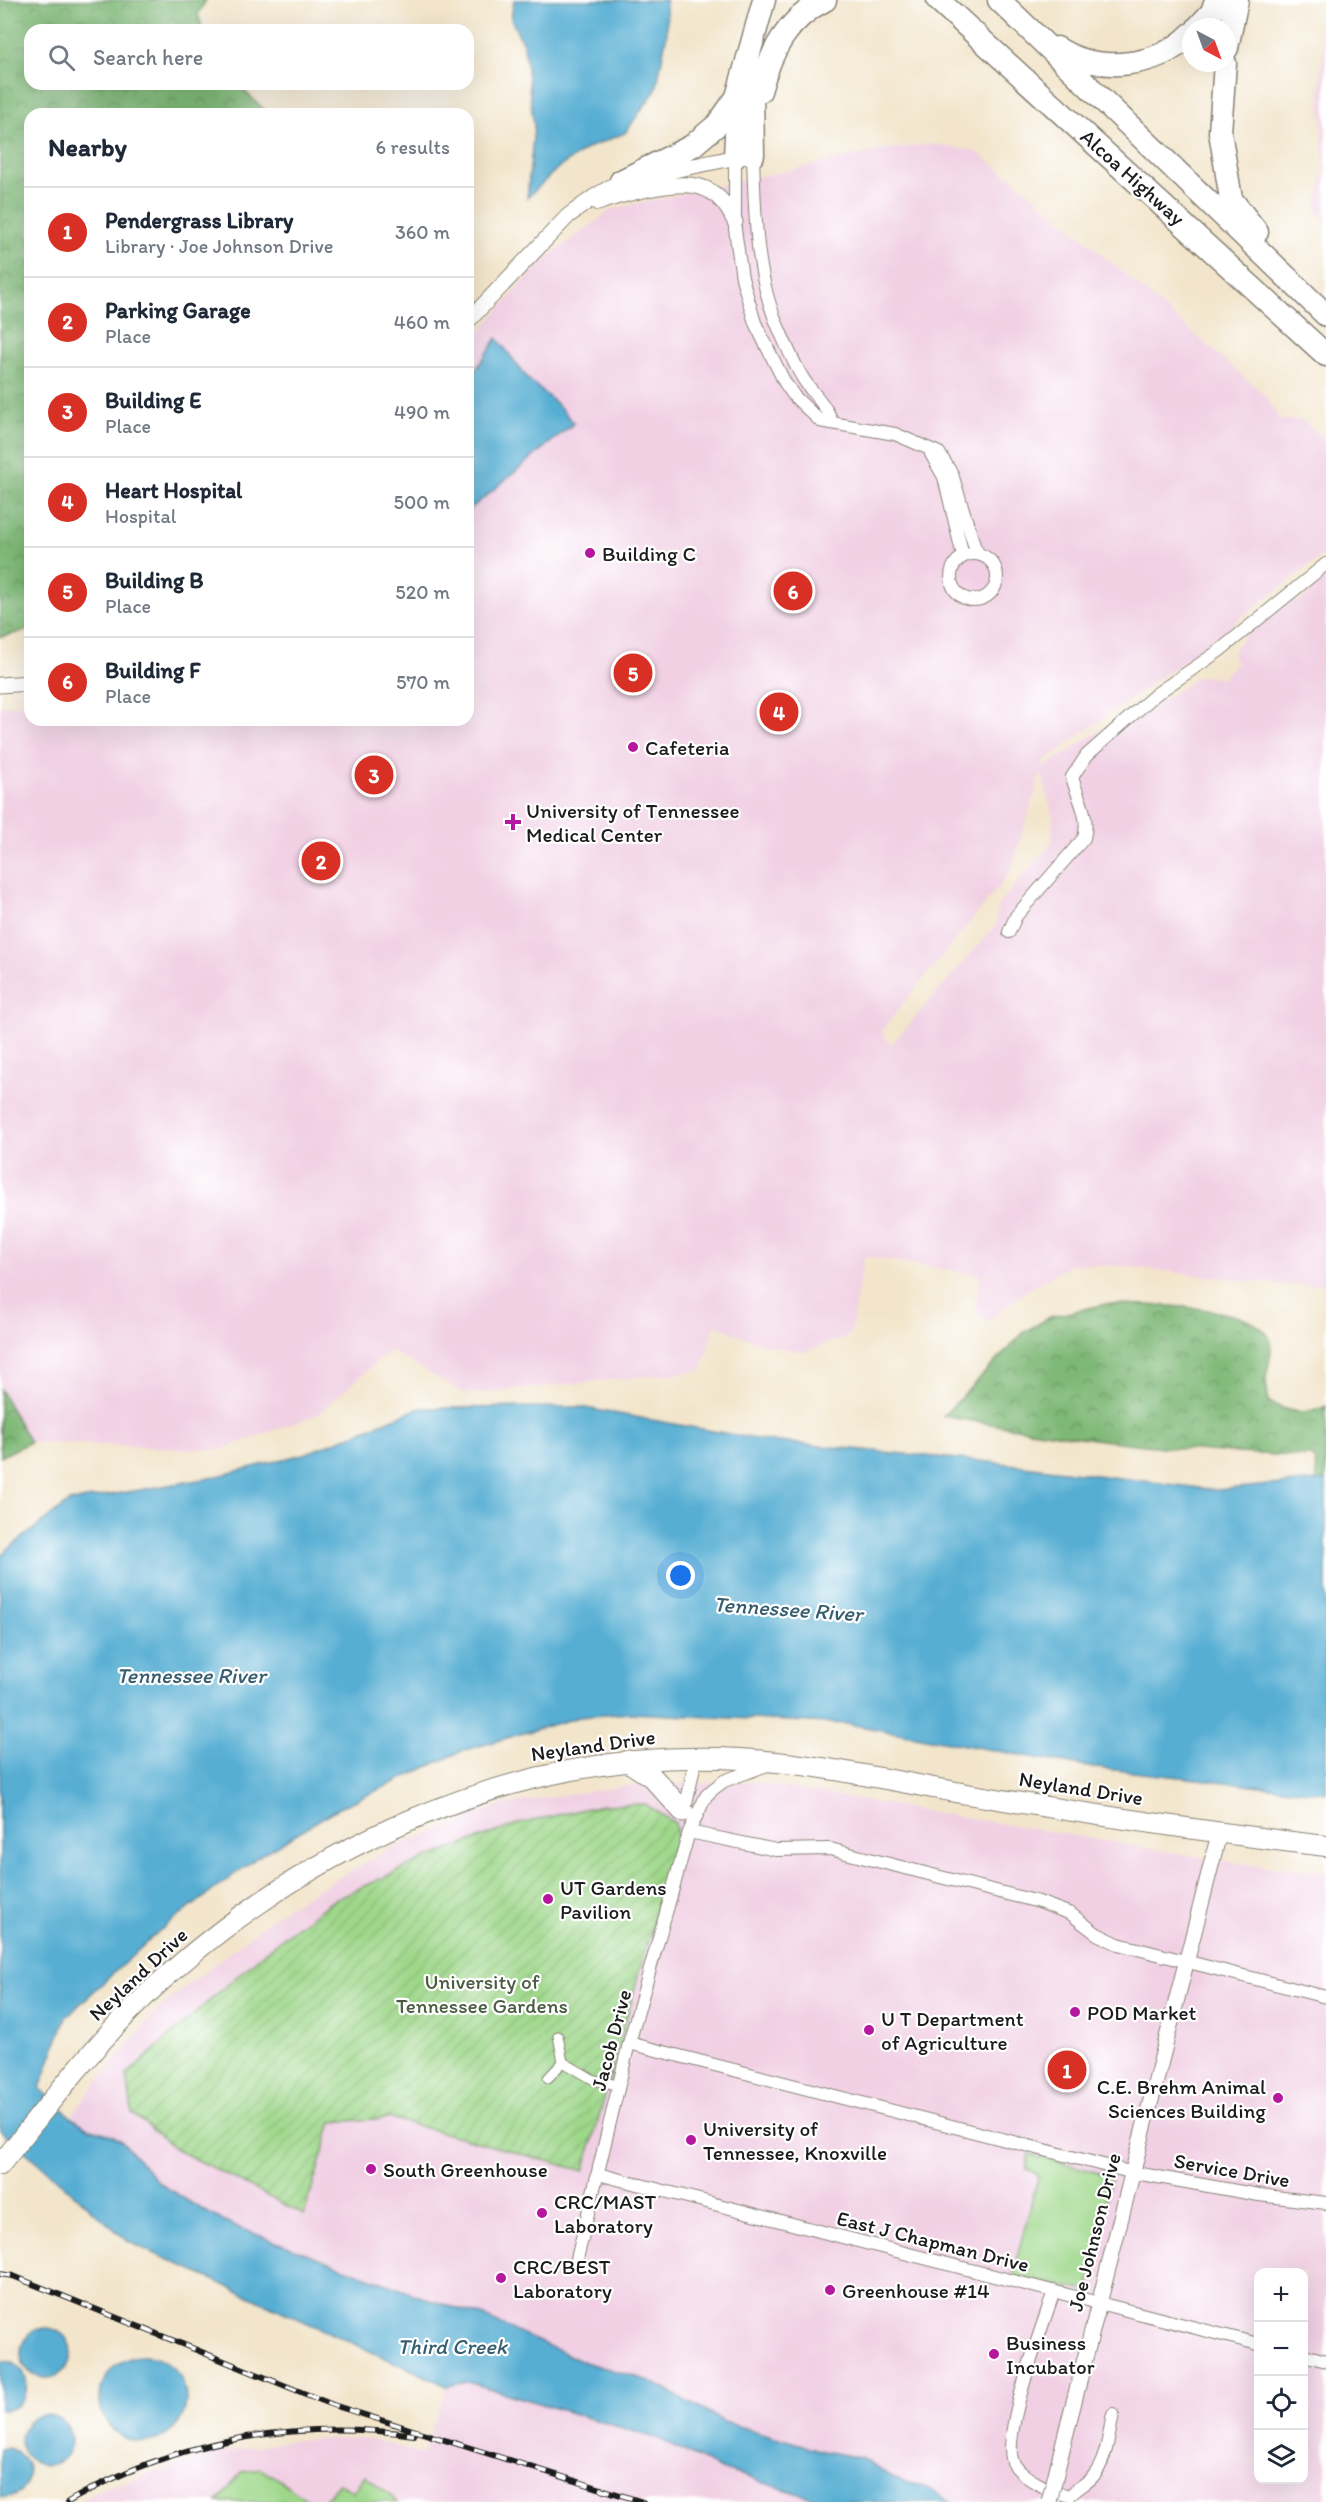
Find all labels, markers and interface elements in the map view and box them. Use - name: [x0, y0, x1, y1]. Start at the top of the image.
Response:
- north arrow: [1182, 18, 1236, 72]
- search box: [24, 24, 474, 90]
- icon: search: [45, 41, 78, 74]
- text: Search here: [93, 44, 203, 71]
- street label: Alcoa Highway: [1076, 124, 1190, 230]
- text: Nearby: [48, 131, 127, 163]
- text: 6 results: [376, 135, 450, 159]
- text: Pendergrass Library: [105, 207, 293, 234]
- text: 1: [63, 220, 72, 244]
- text: 360 m: [395, 220, 450, 244]
- text: Library · Joe Johnson Drive: [105, 234, 333, 258]
- text: Parking Garage: [105, 297, 251, 324]
- text: 2: [62, 310, 73, 334]
- text: 460 m: [394, 310, 450, 334]
- text: Place: [105, 324, 151, 348]
- text: Building E: [105, 387, 201, 414]
- text: 3: [62, 400, 73, 424]
- text: 490 m: [394, 400, 450, 424]
- text: Place: [105, 414, 151, 438]
- text: Heart Hospital: [105, 477, 242, 504]
- text: 4: [61, 490, 74, 514]
- text: 500 m: [394, 490, 450, 514]
- text: Hospital: [105, 504, 177, 528]
- place label: Building C: [602, 541, 696, 566]
- marker: Building C: [583, 546, 597, 560]
- text: Building B: [105, 567, 204, 594]
- pin: 6: [774, 568, 812, 614]
- text: 5: [62, 580, 73, 604]
- text: 520 m: [395, 580, 450, 604]
- text: Place: [105, 594, 151, 618]
- pin: 5: [614, 650, 652, 696]
- text: Building F: [105, 657, 201, 684]
- text: 6: [62, 670, 73, 694]
- text: 570 m: [396, 670, 450, 694]
- text: Place: [105, 684, 151, 708]
- pin: 4: [760, 690, 798, 734]
- place label: Cafeteria: [645, 735, 729, 760]
- marker: Cafeteria: [626, 740, 640, 754]
- pin: 3: [354, 752, 394, 798]
- place label: University of Tennessee Medical Center: [526, 798, 739, 847]
- marker: University of Tennessee Medical Center: [504, 813, 522, 831]
- pin: 2: [302, 838, 340, 884]
- your location: [666, 1561, 695, 1590]
- water label: Tennessee River: [713, 1590, 866, 1628]
- water label: Tennessee River: [116, 1662, 268, 1689]
- street label: Neyland Drive: [529, 1724, 657, 1766]
- street label: Neyland Drive: [1017, 1766, 1145, 1810]
- place label: UT Gardens Pavilion: [560, 1875, 667, 1924]
- marker: UT Gardens Pavilion: [541, 1892, 555, 1906]
- street label: Neyland Drive: [84, 1922, 192, 2026]
- park label: University of Tennessee Gardens: [396, 1969, 568, 2018]
- street label: Jacob Drive: [586, 1987, 636, 2093]
- place label: POD Market: [1087, 2000, 1197, 2025]
- marker: POD Market: [1068, 2005, 1082, 2019]
- place label: U T Department of Agriculture: [881, 2006, 1024, 2055]
- marker: U T Department of Agriculture: [862, 2023, 876, 2037]
- pin: 1: [1048, 2048, 1086, 2092]
- place label: C.E. Brehm Animal Sciences Building: [1097, 2074, 1266, 2123]
- marker: C.E. Brehm Animal Sciences Building: [1271, 2091, 1285, 2105]
- place label: University of Tennessee, Knoxville: [703, 2116, 887, 2165]
- marker: University of Tennessee, Knoxville: [684, 2133, 698, 2147]
- street label: Service Drive: [1172, 2148, 1292, 2192]
- street label: Joe Johnson Drive: [1062, 2150, 1126, 2314]
- place label: South Greenhouse: [383, 2157, 548, 2182]
- marker: South Greenhouse: [364, 2162, 378, 2176]
- place label: CRC/MAST Laboratory: [554, 2189, 657, 2238]
- street label: East J Chapman Drive: [834, 2205, 1032, 2277]
- marker: CRC/MAST Laboratory: [535, 2206, 549, 2220]
- place label: CRC/BEST Laboratory: [513, 2254, 612, 2303]
- map controls: [1254, 2268, 1308, 2484]
- button: +: [1254, 2268, 1308, 2322]
- marker: CRC/BEST Laboratory: [494, 2271, 508, 2285]
- place label: Greenhouse #14: [842, 2278, 990, 2303]
- marker: Greenhouse #14: [823, 2283, 837, 2297]
- button: −: [1254, 2322, 1308, 2376]
- place label: Business Incubator: [1006, 2330, 1095, 2379]
- water label: Third Creek: [397, 2333, 509, 2360]
- marker: Business Incubator: [987, 2347, 1001, 2361]
- button: locate: [1254, 2376, 1308, 2430]
- button: layers: [1254, 2430, 1308, 2484]

